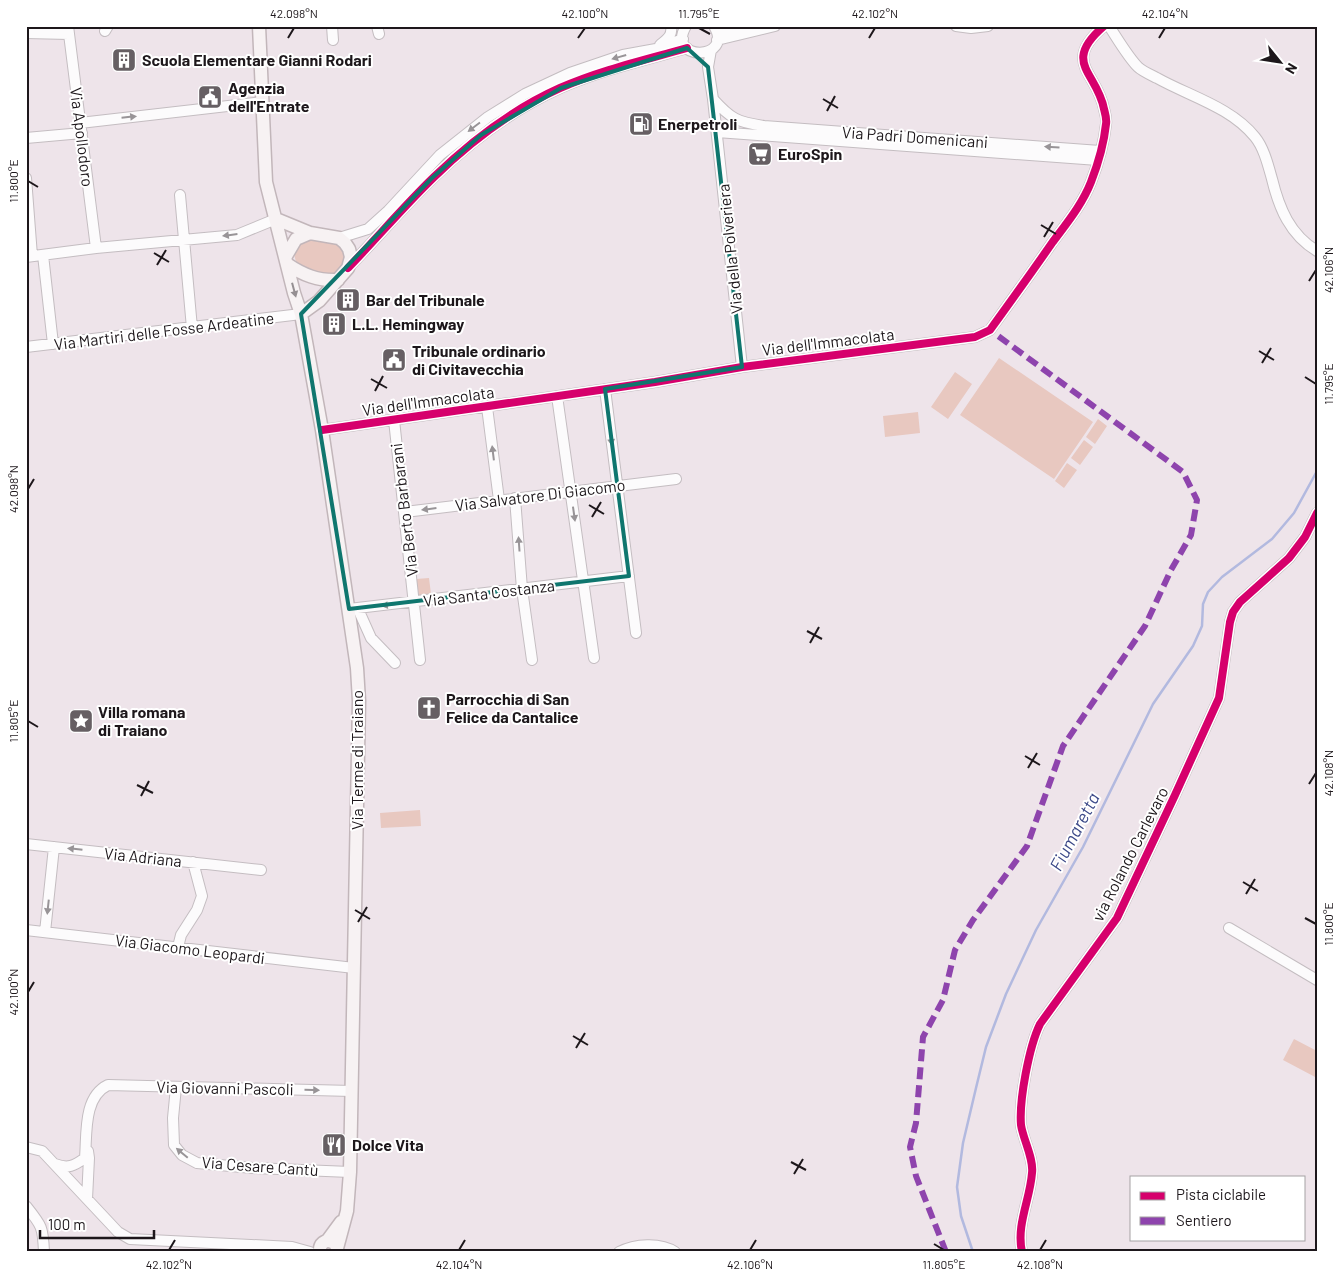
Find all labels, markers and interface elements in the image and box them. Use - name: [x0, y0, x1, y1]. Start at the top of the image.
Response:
- text: 42.098°N: [270, 6, 318, 20]
- text: 42.100°N: [562, 6, 608, 20]
- text: 11.795°E: [678, 6, 720, 20]
- text: 42.102°N: [852, 6, 898, 20]
- text: 42.104°N: [1142, 6, 1188, 20]
- north arrow: [1256, 38, 1306, 88]
- building icon: Scuola Elementare Gianni Rodari: [111, 47, 137, 73]
- place label: Scuola Elementare Gianni Rodari: [142, 50, 372, 69]
- one-way arrow: [611, 53, 626, 61]
- text: N: [1282, 60, 1301, 77]
- place label: Agenzia dell'Entrate: [228, 78, 310, 115]
- public building icon: Agenzia dell'Entrate: [197, 84, 223, 110]
- street label: Via Apollodoro: [67, 86, 98, 188]
- fuel station icon: Enerpetroli: [628, 111, 654, 137]
- one-way arrow: [121, 113, 137, 121]
- place label: Enerpetroli: [658, 114, 737, 133]
- one-way arrow: [468, 122, 481, 133]
- street label: Via Padri Domenicani: [841, 122, 989, 151]
- supermarket icon: EuroSpin: [747, 141, 773, 167]
- one-way arrow: [1044, 143, 1060, 151]
- place label: EuroSpin: [778, 144, 842, 163]
- text: 11.800°E: [6, 159, 20, 203]
- street label: Via della Polveriera: [713, 183, 746, 315]
- one-way arrow: [222, 231, 238, 239]
- text: 42.106°N: [1321, 247, 1335, 293]
- one-way arrow: [290, 282, 298, 297]
- building icon: Bar del Tribunale: [335, 287, 361, 313]
- place label: Bar del Tribunale: [366, 290, 485, 309]
- street label: Via Martiri delle Fosse Ardeatine: [53, 308, 275, 353]
- building icon: L.L. Hemingway: [321, 311, 347, 337]
- place label: L.L. Hemingway: [352, 314, 464, 333]
- street label: Via dell'Immacolata: [761, 324, 895, 359]
- place label: Tribunale ordinario di Civitavecchia: [412, 341, 546, 378]
- public building icon: Tribunale ordinario di Civitavecchia: [381, 347, 407, 373]
- text: 11.795°E: [1321, 363, 1335, 405]
- street label: Via dell'Immacolata: [361, 382, 495, 419]
- one-way arrow: [607, 430, 615, 446]
- street label: Via Berto Barbarani: [386, 442, 421, 578]
- one-way arrow: [489, 445, 497, 461]
- text: 42.098°N: [6, 465, 20, 513]
- street label: Via Salvatore Di Giacomo: [454, 475, 626, 514]
- one-way arrow: [421, 505, 437, 513]
- one-way arrow: [570, 506, 578, 522]
- one-way arrow: [514, 535, 522, 551]
- street label: Via Santa Costanza: [422, 575, 556, 610]
- one-way arrow: [381, 601, 397, 609]
- place label: Parrocchia di San Felice da Cantalice: [446, 689, 579, 726]
- street label: Via Terme di Traiano: [347, 690, 366, 830]
- church icon: Parrocchia di San Felice da Cantalice: [416, 695, 442, 721]
- text: 11.805°E: [6, 700, 20, 742]
- place label: Villa romana di Traiano: [98, 702, 185, 739]
- place icon: Villa romana di Traiano: [68, 708, 94, 734]
- text: 42.108°N: [1321, 750, 1335, 796]
- street label: via Rolando Carlevaro: [1087, 783, 1172, 924]
- water label: Fiumaretta: [1044, 789, 1104, 874]
- street label: Via Adriana: [103, 843, 183, 870]
- one-way arrow: [66, 845, 82, 853]
- one-way arrow: [44, 899, 52, 915]
- text: 11.800°E: [1321, 902, 1335, 946]
- street label: Via Giacomo Leopardi: [114, 930, 266, 967]
- text: 42.100°N: [6, 969, 20, 1015]
- street label: Via Giovanni Pascoli: [156, 1077, 294, 1098]
- one-way arrow: [304, 1086, 320, 1094]
- restaurant icon: Dolce Vita: [321, 1132, 347, 1158]
- place label: Dolce Vita: [352, 1135, 424, 1154]
- one-way arrow: [176, 1147, 189, 1158]
- street label: Via Cesare Cantù: [201, 1152, 319, 1179]
- legend: [1130, 1176, 1306, 1240]
- text: Pista ciclabile: [1176, 1185, 1266, 1203]
- scale bar: [40, 1208, 154, 1240]
- text: Sentiero: [1176, 1211, 1232, 1229]
- text: 100 m: [48, 1215, 86, 1233]
- text: 42.102°N: [146, 1257, 192, 1271]
- text: 42.104°N: [436, 1257, 482, 1271]
- text: 42.106°N: [727, 1257, 773, 1271]
- text: 11.805°E: [923, 1257, 965, 1271]
- text: 42.108°N: [1017, 1257, 1063, 1271]

